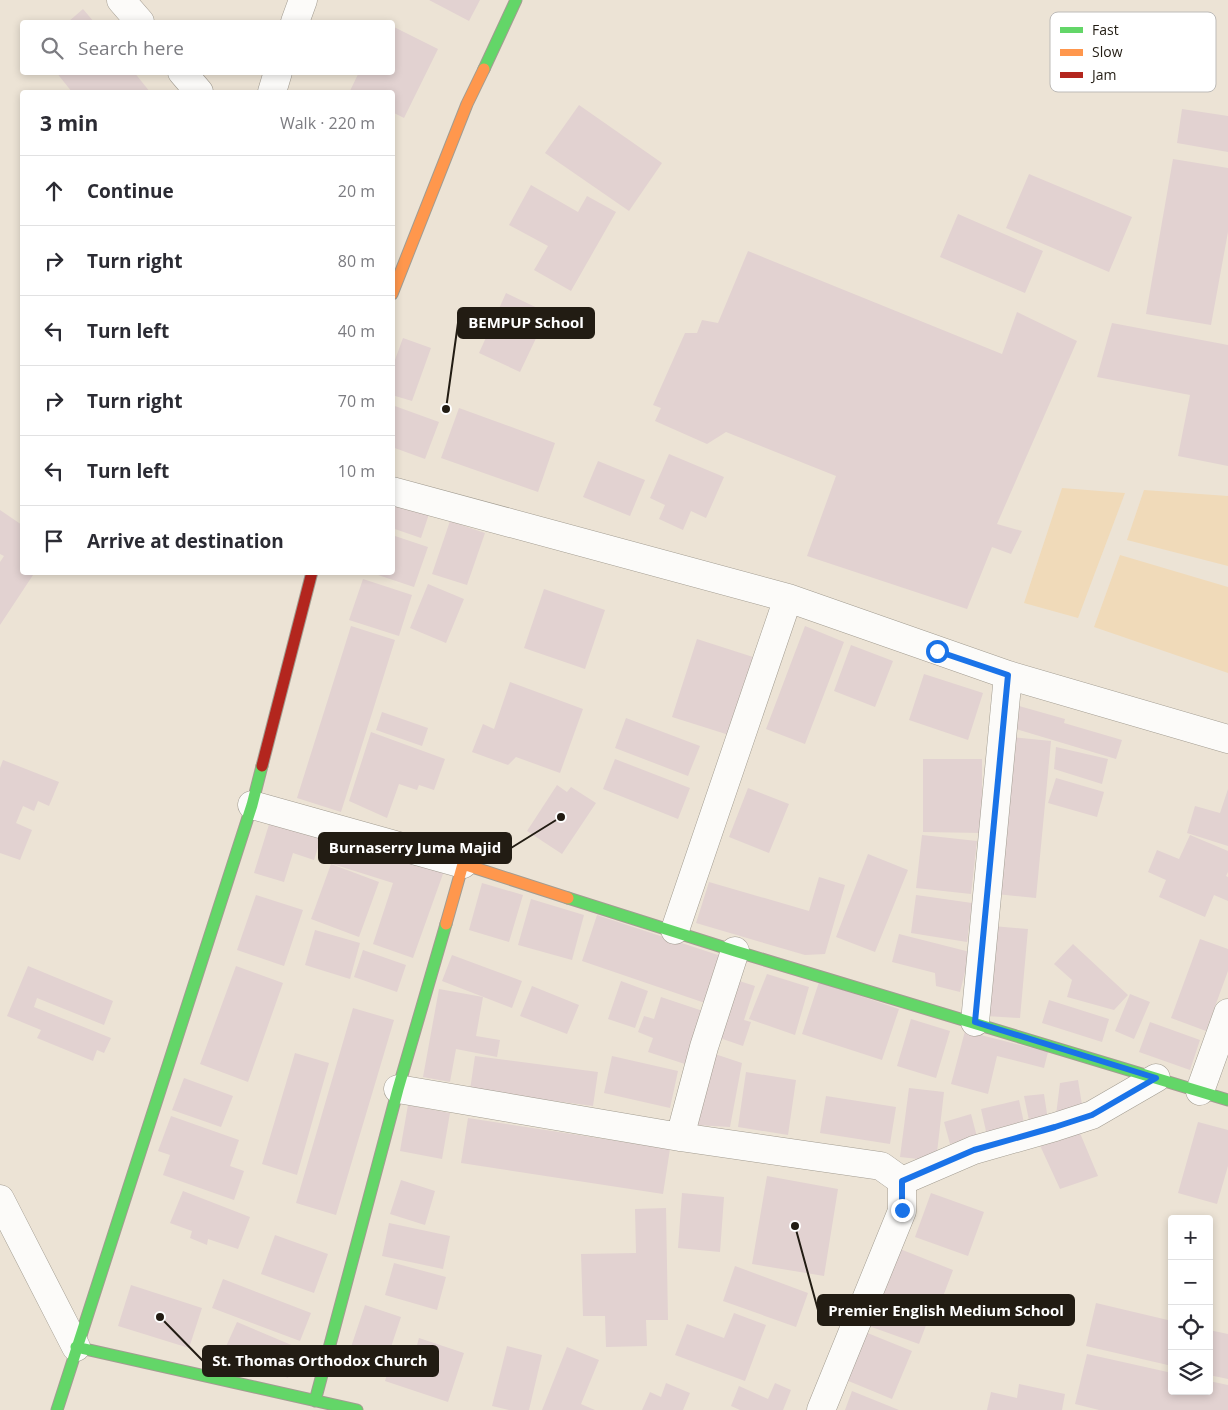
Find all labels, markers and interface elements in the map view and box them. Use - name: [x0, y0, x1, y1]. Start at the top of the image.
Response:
- legend: [1050, 12, 1216, 92]
- search box: [20, 20, 395, 75]
- text: Fast: [1092, 20, 1119, 39]
- icon: search: [38, 34, 66, 62]
- text: Search here: [78, 35, 184, 61]
- text: Slow: [1092, 42, 1123, 61]
- text: Jam: [1090, 65, 1117, 84]
- text: 3 min: [40, 109, 98, 137]
- text: Walk · 220 m: [280, 112, 375, 134]
- icon: ahead: [40, 177, 68, 205]
- text: Continue: [87, 178, 174, 204]
- text: 20 m: [338, 180, 375, 202]
- icon: right: [40, 247, 68, 275]
- text: Turn right: [87, 248, 182, 274]
- text: 80 m: [338, 250, 375, 272]
- callout: BEMPUP School: [458, 308, 594, 338]
- text: BEMPUP School: [468, 312, 584, 332]
- icon: left: [40, 317, 68, 345]
- text: Turn left: [87, 318, 169, 344]
- text: 40 m: [338, 320, 375, 342]
- icon: right: [40, 387, 68, 415]
- text: Turn right: [87, 388, 182, 414]
- text: 70 m: [338, 390, 375, 412]
- icon: left: [40, 457, 68, 485]
- text: Turn left: [87, 458, 169, 484]
- text: 10 m: [338, 460, 375, 482]
- icon: arrive: [40, 527, 68, 555]
- text: Arrive at destination: [87, 528, 284, 554]
- route start: [926, 640, 949, 663]
- callout: Burnaserry Juma Majid: [319, 833, 511, 863]
- text: Burnaserry Juma Majid: [329, 837, 501, 857]
- route end: [891, 1199, 914, 1222]
- map controls: [1168, 1215, 1213, 1395]
- button: +: [1168, 1215, 1213, 1260]
- button: −: [1168, 1260, 1213, 1305]
- callout: Premier English Medium School: [818, 1295, 1074, 1325]
- text: Premier English Medium School: [828, 1300, 1064, 1320]
- button: locate: [1168, 1305, 1213, 1350]
- callout: St. Thomas Orthodox Church: [203, 1346, 438, 1376]
- text: St. Thomas Orthodox Church: [212, 1350, 428, 1370]
- button: layers: [1168, 1350, 1213, 1395]

